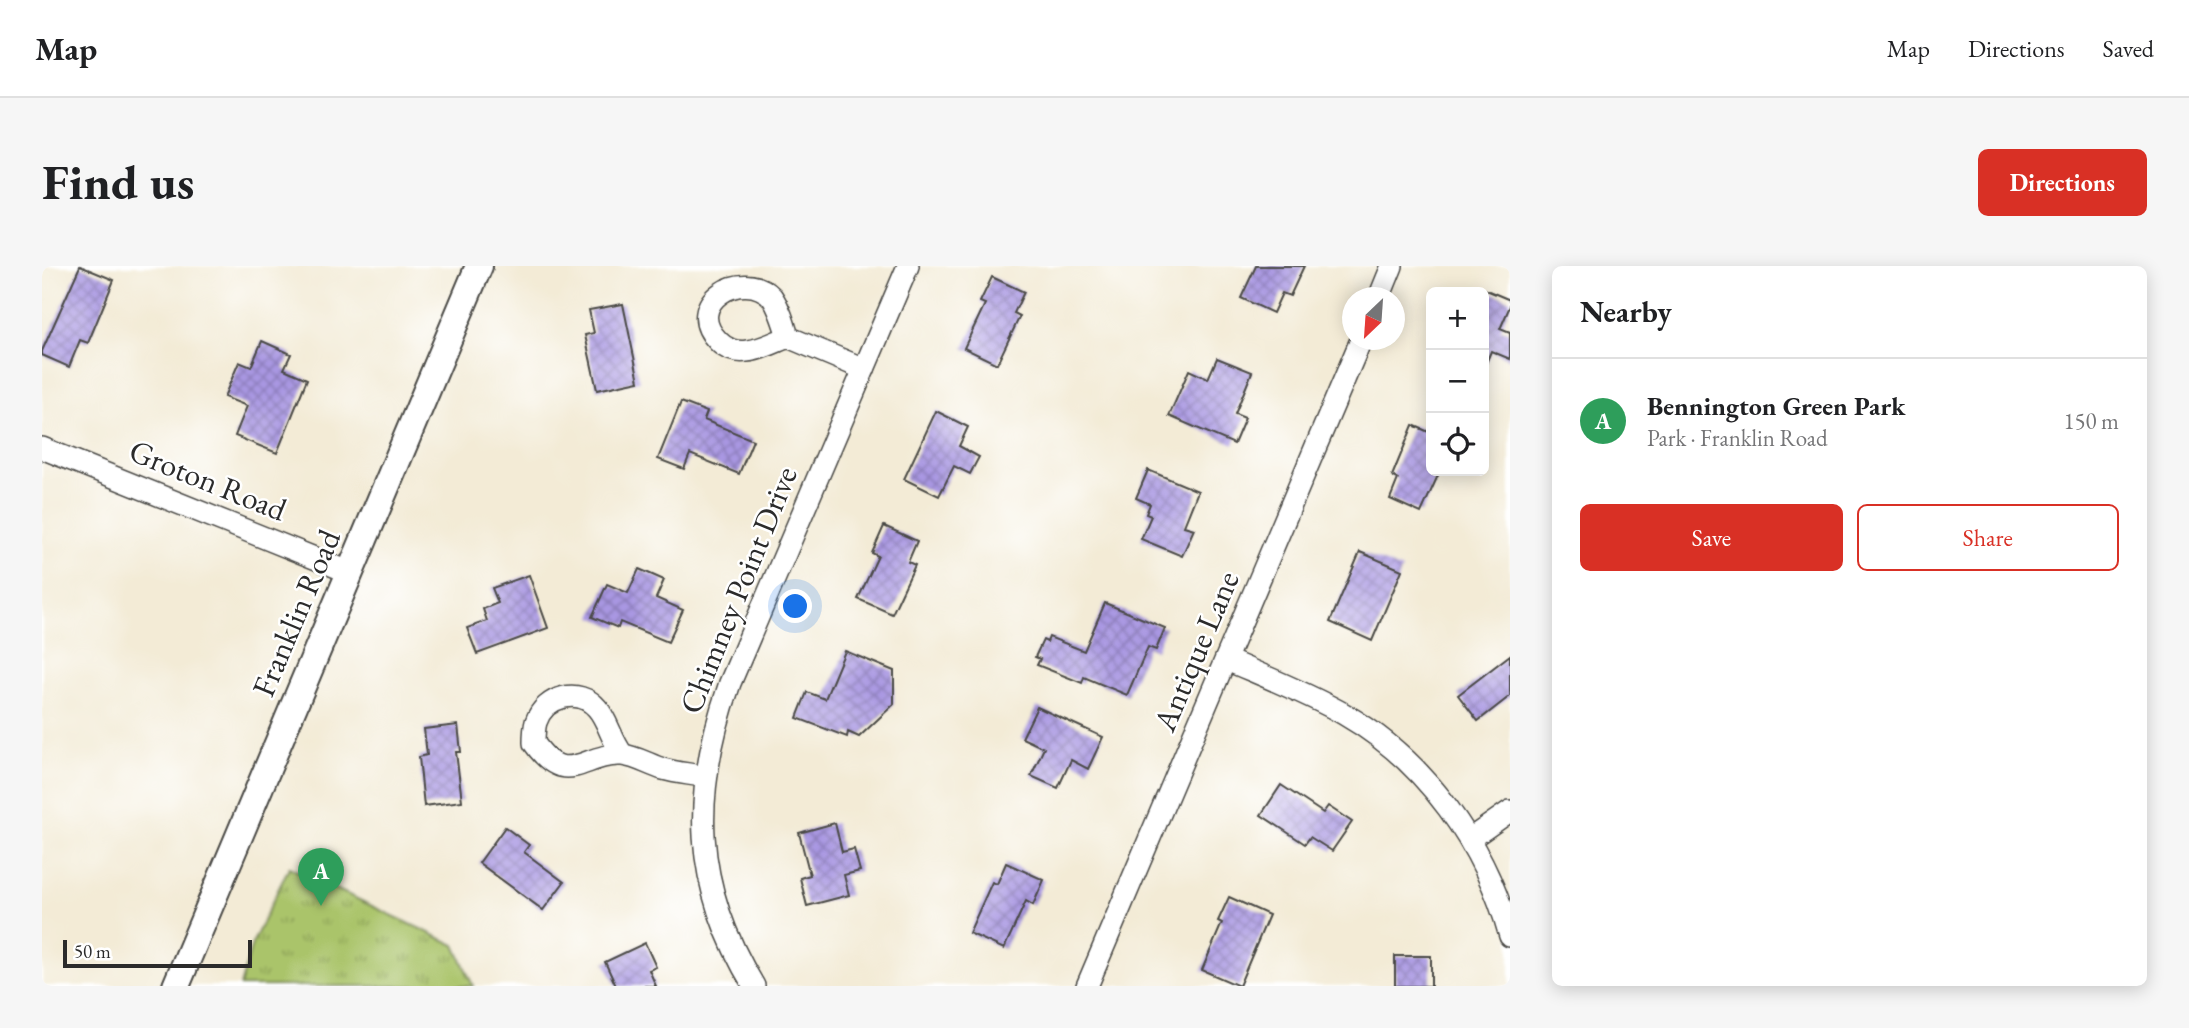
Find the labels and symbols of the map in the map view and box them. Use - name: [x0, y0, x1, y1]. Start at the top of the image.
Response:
- north arrow: [1342, 287, 1405, 350]
- street label: Groton Road: [123, 429, 294, 531]
- street label: Chimney Point Drive: [669, 460, 807, 720]
- street label: Franklin Road: [242, 522, 350, 703]
- street label: Antique Lane: [1143, 564, 1249, 738]
- your location: [778, 589, 812, 623]
- pin: A: [298, 848, 344, 906]
- scale bar: [63, 937, 252, 969]

